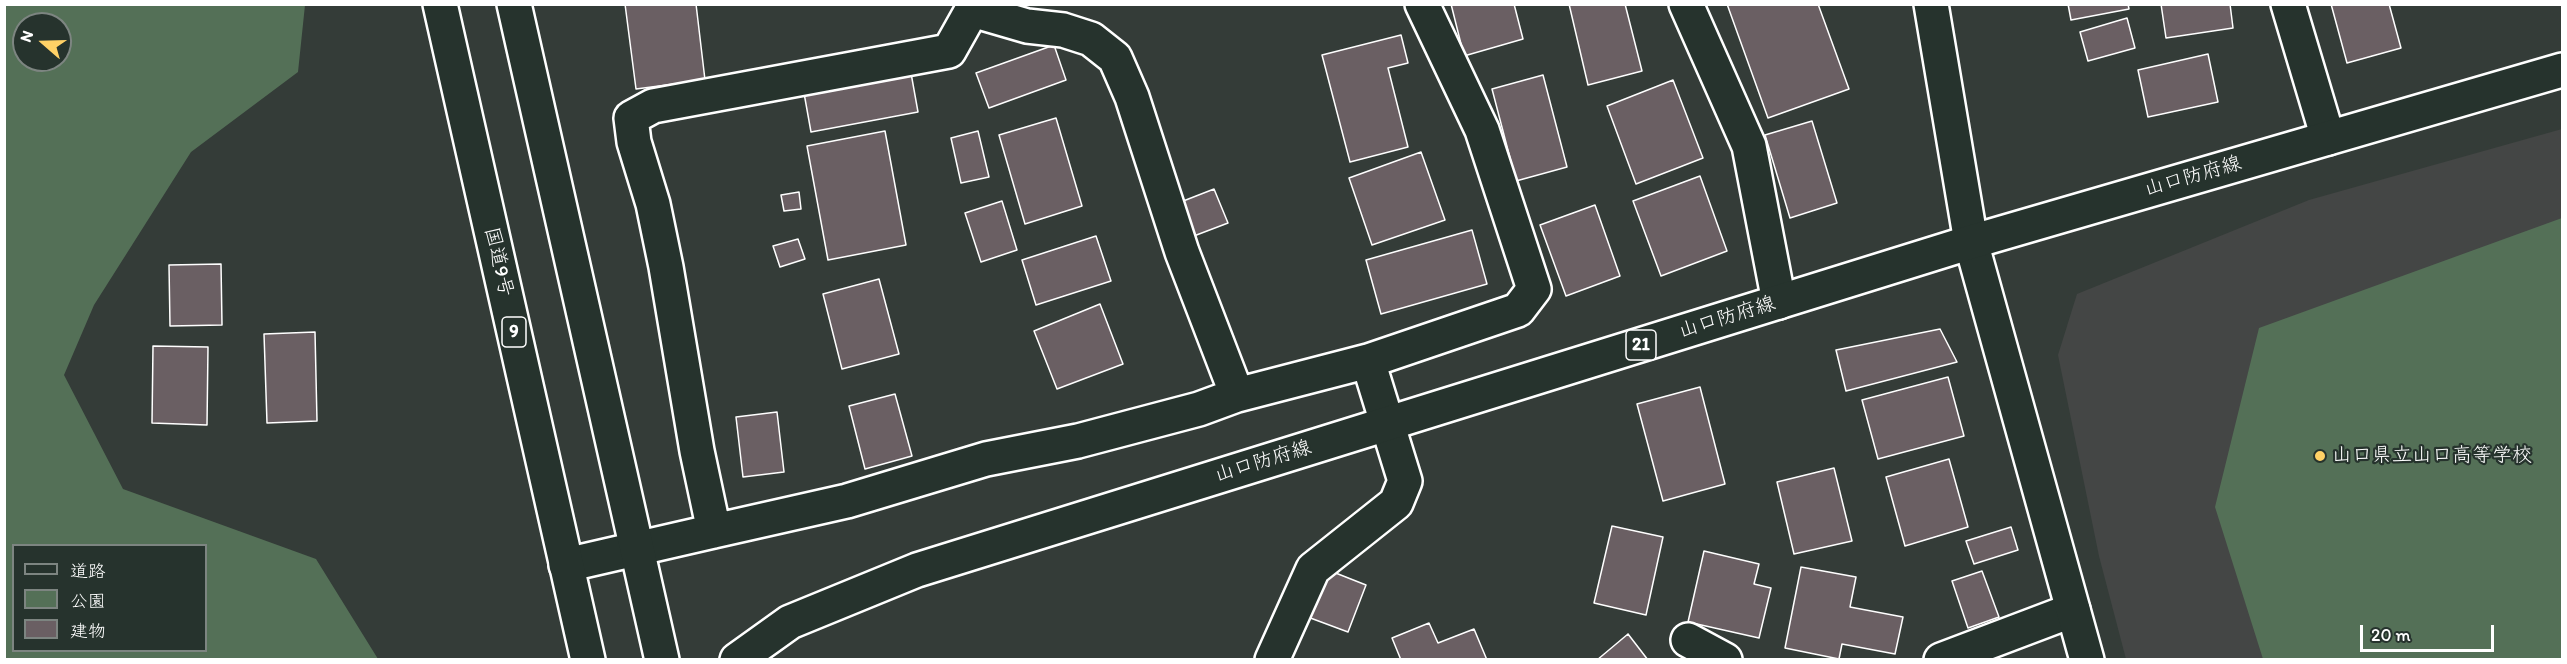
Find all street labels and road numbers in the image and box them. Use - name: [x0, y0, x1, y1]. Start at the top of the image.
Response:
- street label: 山口防府線: [2142, 152, 2244, 202]
- street label: 国道9号: [478, 225, 518, 299]
- street label: 山口防府線: [1676, 292, 1778, 344]
- road number: 9: [502, 317, 526, 347]
- road number: 21: [1626, 330, 1656, 360]
- street label: 山口防府線: [1212, 436, 1314, 488]

